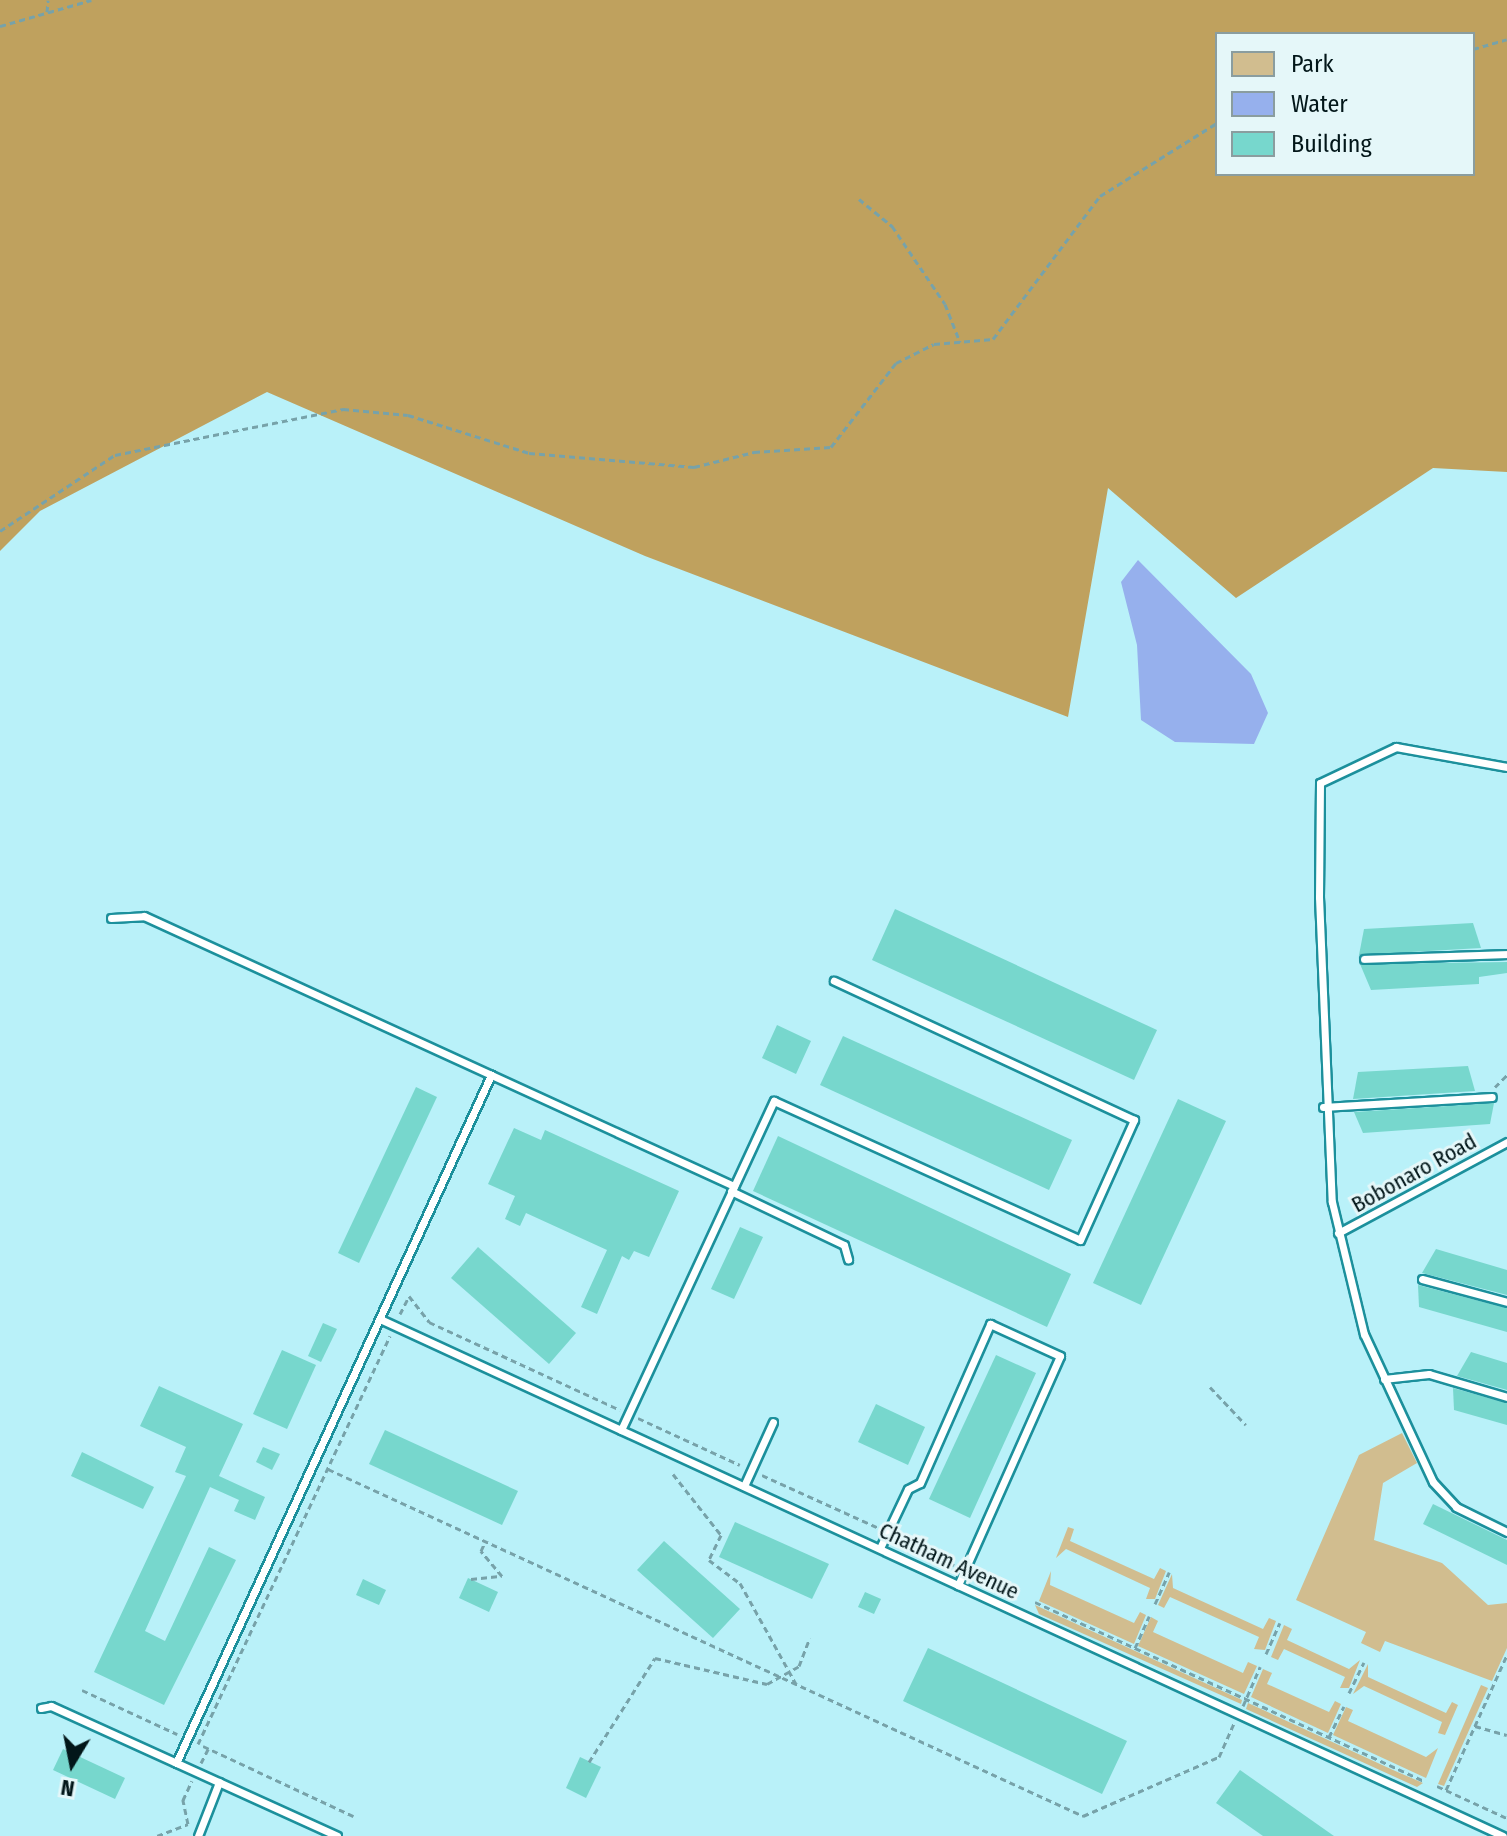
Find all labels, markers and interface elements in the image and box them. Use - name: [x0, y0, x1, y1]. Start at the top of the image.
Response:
- legend: [1215, 32, 1475, 176]
- text: Park: [1291, 50, 1334, 78]
- text: Water: [1291, 90, 1348, 118]
- text: Building: [1291, 130, 1372, 158]
- street label: Bobonaro Road: [1347, 1128, 1481, 1218]
- street label: Chatham Avenue: [875, 1517, 1023, 1605]
- north arrow: [32, 1724, 112, 1804]
- text: N: [59, 1774, 77, 1803]

